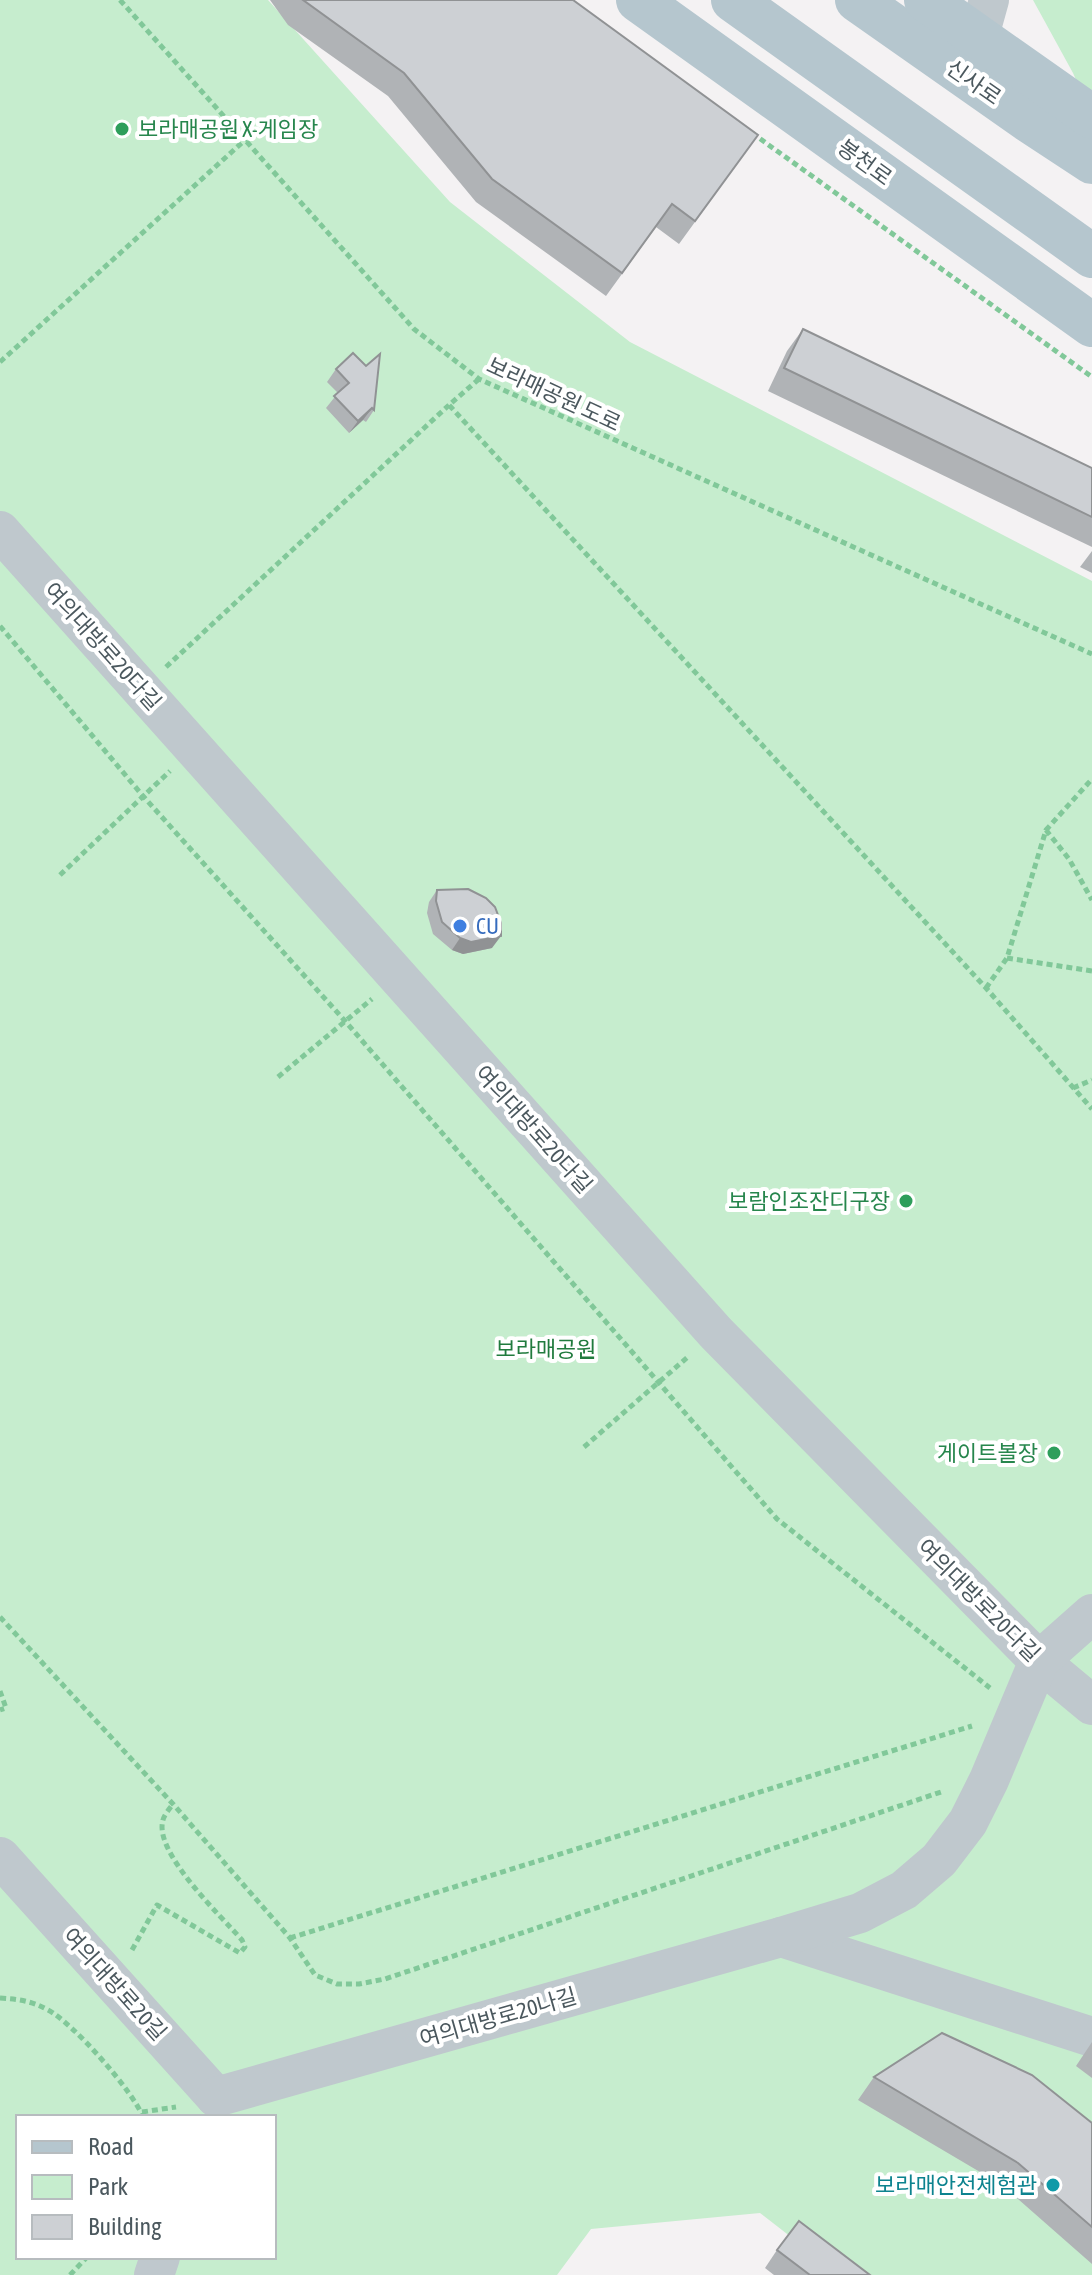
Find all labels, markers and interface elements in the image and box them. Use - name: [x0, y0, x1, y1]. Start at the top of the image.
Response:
- street label: 신사로: [942, 54, 1006, 110]
- place label: 보라매공원 X-게임장: [138, 116, 318, 142]
- marker: 보라매공원 X-게임장: [113, 120, 131, 138]
- street label: 봉천로: [833, 134, 897, 190]
- street label: 보라매공원 도로: [483, 352, 625, 436]
- street label: 여의대방로20다길: [39, 577, 167, 715]
- place label: CU: [476, 913, 499, 939]
- marker: CU: [451, 917, 469, 935]
- street label: 여의대방로20다길: [470, 1060, 598, 1198]
- place label: 보람인조잔디구장: [728, 1188, 890, 1214]
- marker: 보람인조잔디구장: [897, 1192, 915, 1210]
- park label: 보라매공원: [495, 1336, 597, 1362]
- place label: 게이트볼장: [937, 1440, 1038, 1466]
- marker: 게이트볼장: [1045, 1444, 1063, 1462]
- street label: 여의대방로20다길: [912, 1533, 1046, 1667]
- street label: 여의대방로20길: [58, 1922, 172, 2046]
- street label: 여의대방로20나길: [416, 1982, 580, 2052]
- legend: [16, 2115, 276, 2259]
- text: Road: [88, 2133, 134, 2160]
- place label: 보라매안전체험관: [875, 2172, 1037, 2198]
- text: Park: [88, 2173, 129, 2200]
- marker: 보라매안전체험관: [1044, 2176, 1062, 2194]
- text: Building: [88, 2213, 162, 2240]

